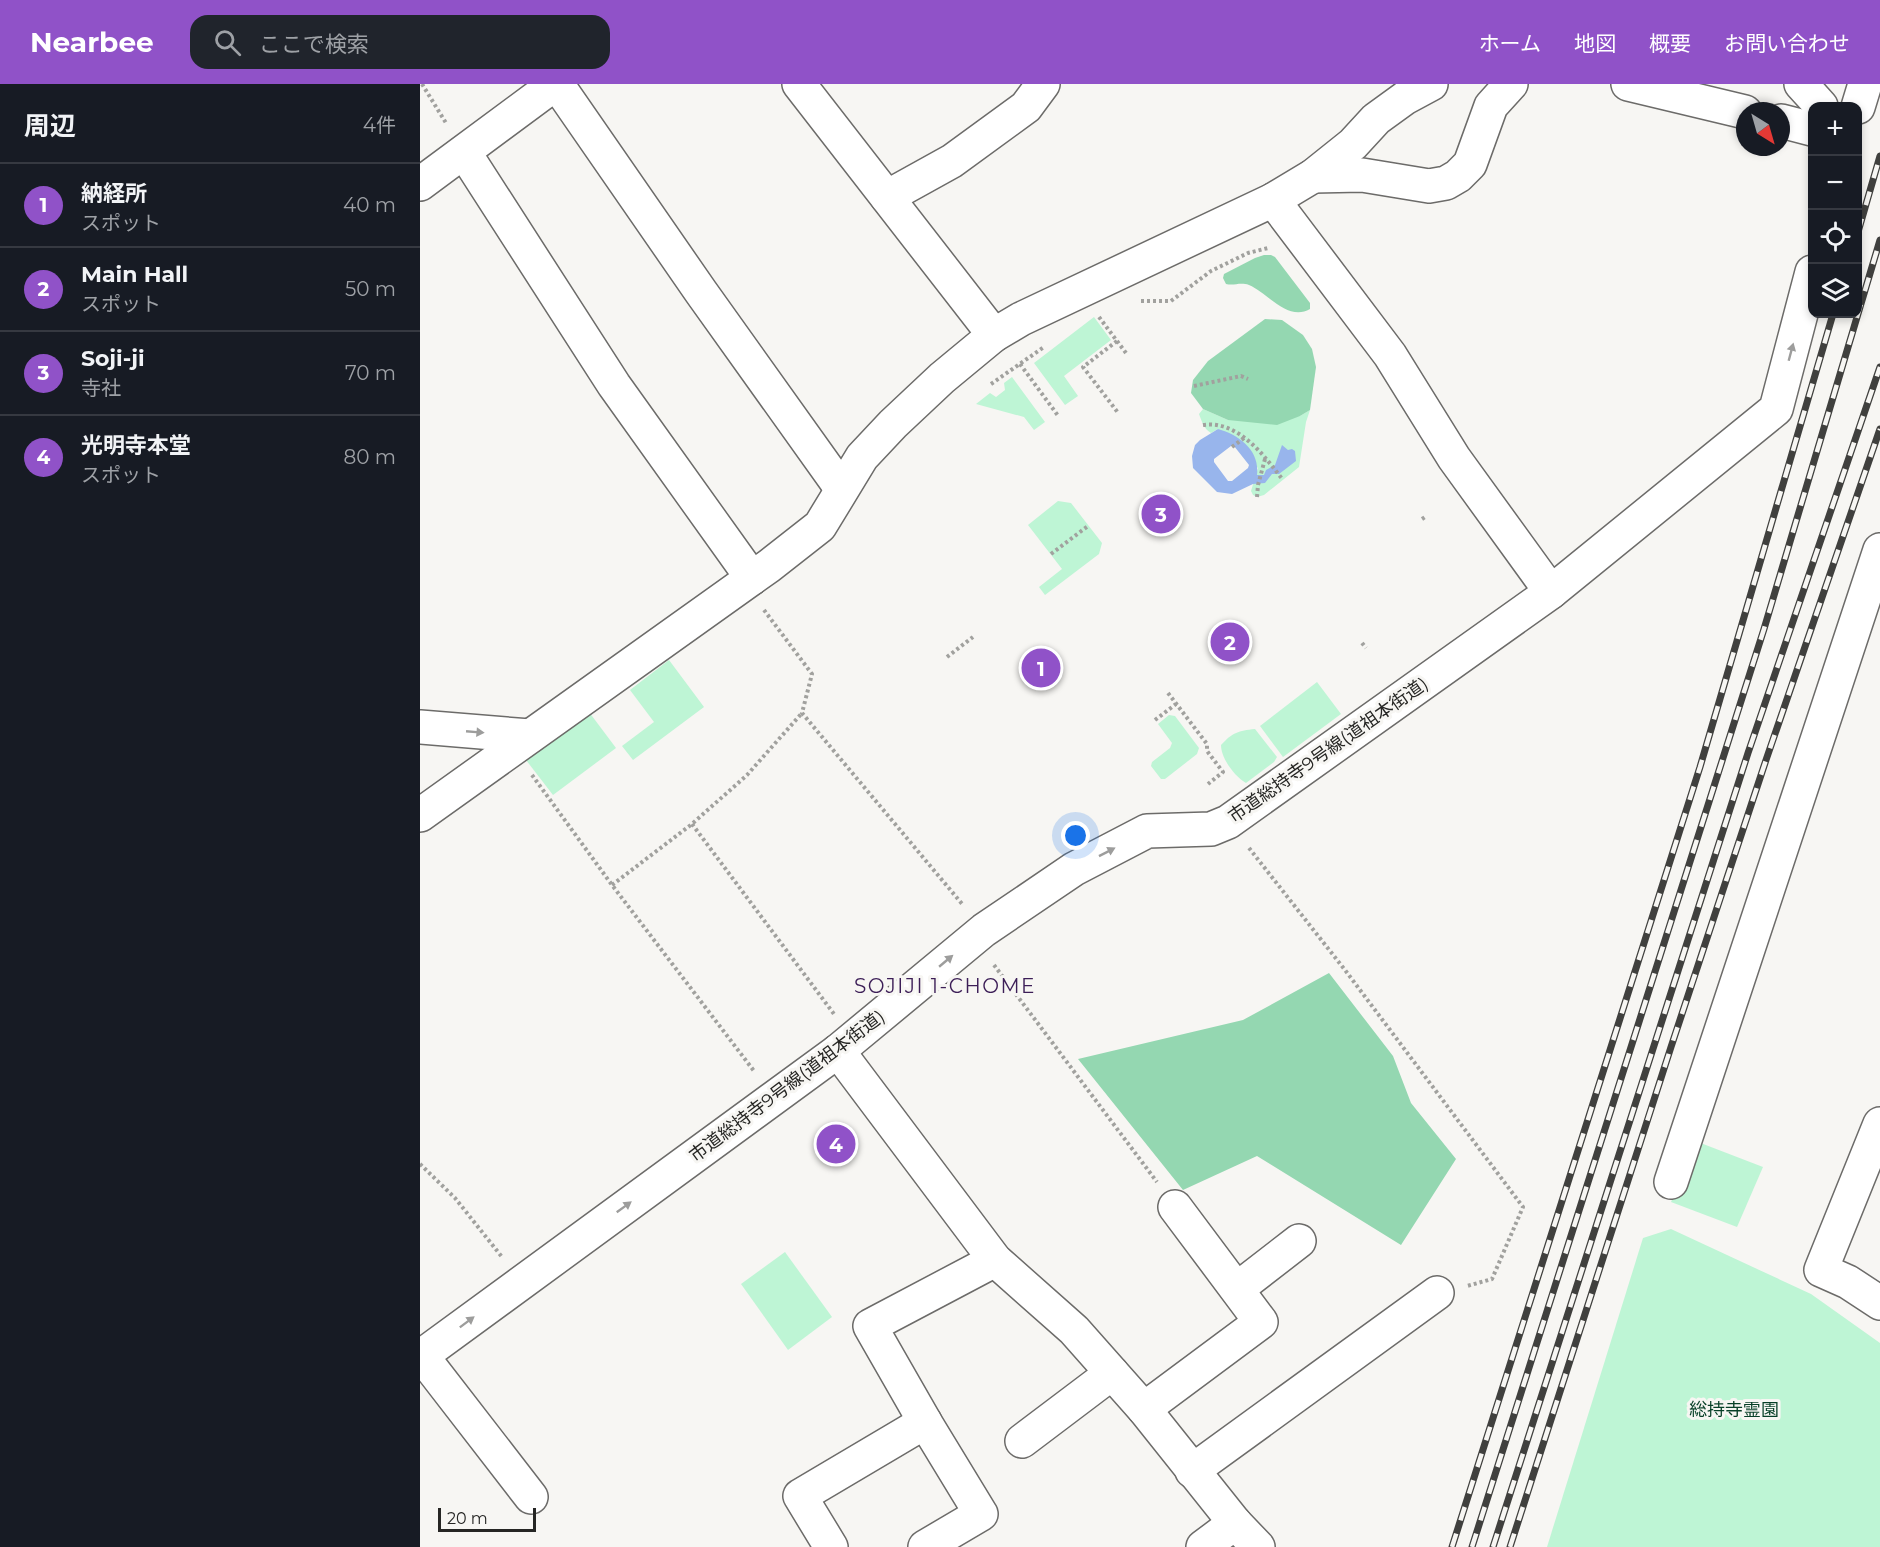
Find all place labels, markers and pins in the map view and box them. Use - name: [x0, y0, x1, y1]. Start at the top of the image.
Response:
- pin: 3: [1142, 492, 1180, 536]
- pin: 2: [1210, 620, 1250, 664]
- pin: 1: [1022, 646, 1060, 690]
- pin: 4: [816, 1122, 856, 1166]

